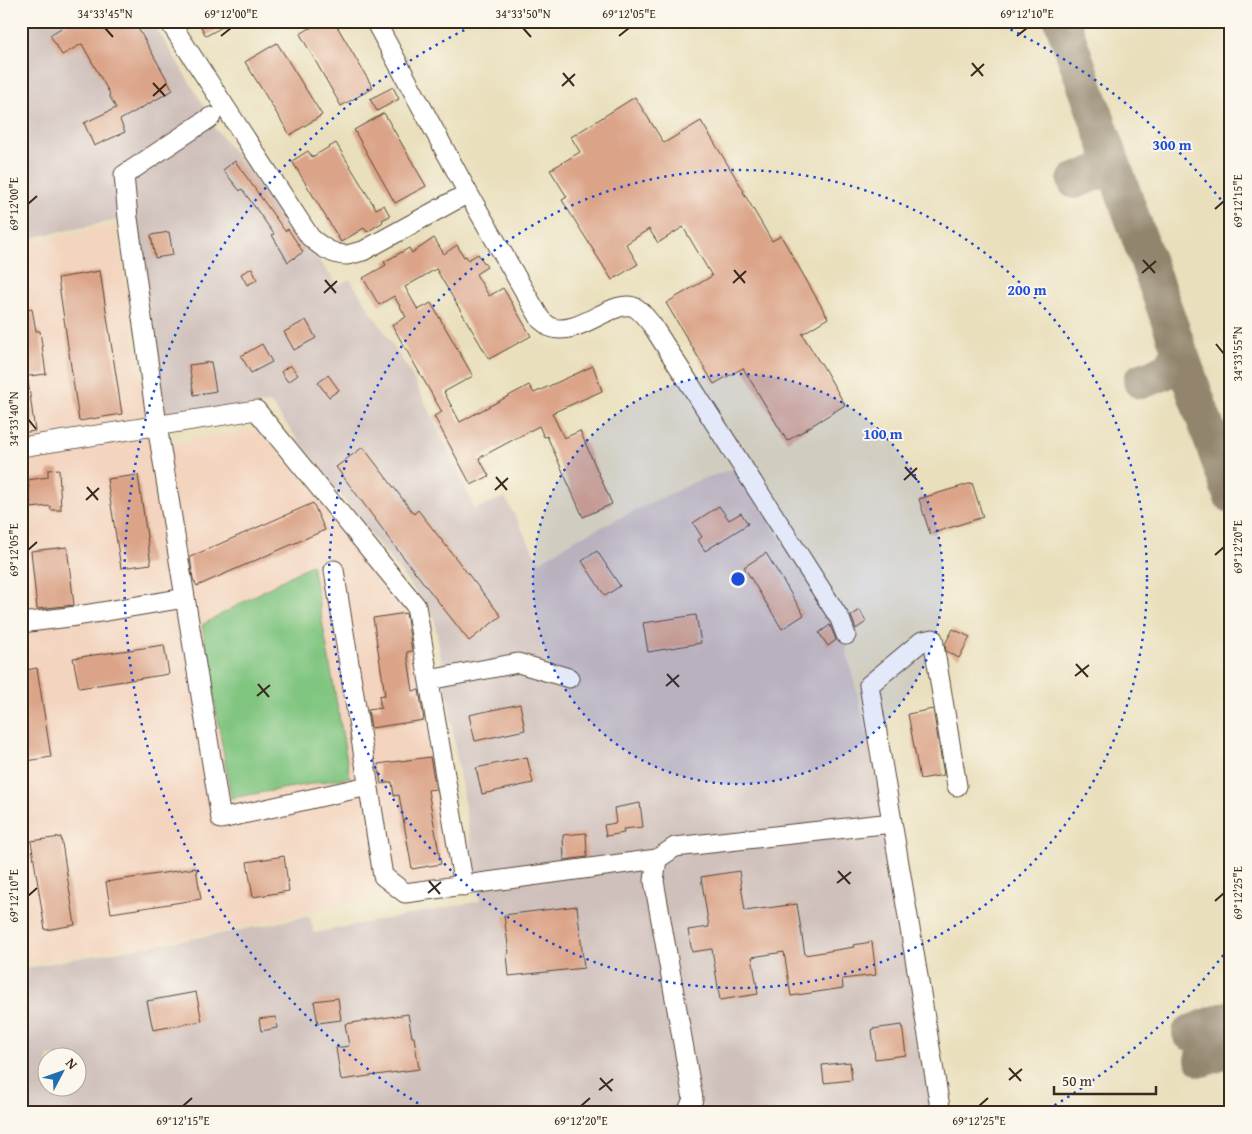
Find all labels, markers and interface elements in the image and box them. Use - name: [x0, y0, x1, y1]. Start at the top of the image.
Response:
- text: 34°33'45"N: [77, 5, 133, 22]
- text: 69°12'00"E: [204, 5, 258, 22]
- text: 34°33'50"N: [495, 5, 551, 22]
- text: 69°12'05"E: [602, 5, 656, 22]
- text: 69°12'10"E: [1000, 5, 1054, 22]
- text: 300 m: [1152, 134, 1192, 155]
- text: 69°12'15"E: [1229, 174, 1246, 228]
- text: 69°12'00"E: [5, 177, 22, 231]
- text: 200 m: [1007, 279, 1047, 300]
- text: 34°33'55"N: [1229, 326, 1246, 382]
- text: 34°33'40"N: [5, 391, 22, 447]
- text: 100 m: [863, 423, 903, 444]
- text: 69°12'20"E: [1229, 520, 1246, 574]
- text: 69°12'05"E: [5, 523, 22, 577]
- centre of rings: [729, 570, 747, 588]
- text: 69°12'25"E: [1229, 866, 1246, 920]
- text: 69°12'10"E: [5, 869, 22, 923]
- north arrow: [38, 1046, 88, 1096]
- text: N: [61, 1053, 83, 1074]
- scale bar: [1054, 1064, 1157, 1096]
- text: 50 m: [1062, 1070, 1093, 1091]
- text: 69°12'15"E: [156, 1112, 210, 1129]
- text: 69°12'20"E: [554, 1112, 608, 1129]
- text: 69°12'25"E: [952, 1112, 1006, 1129]

